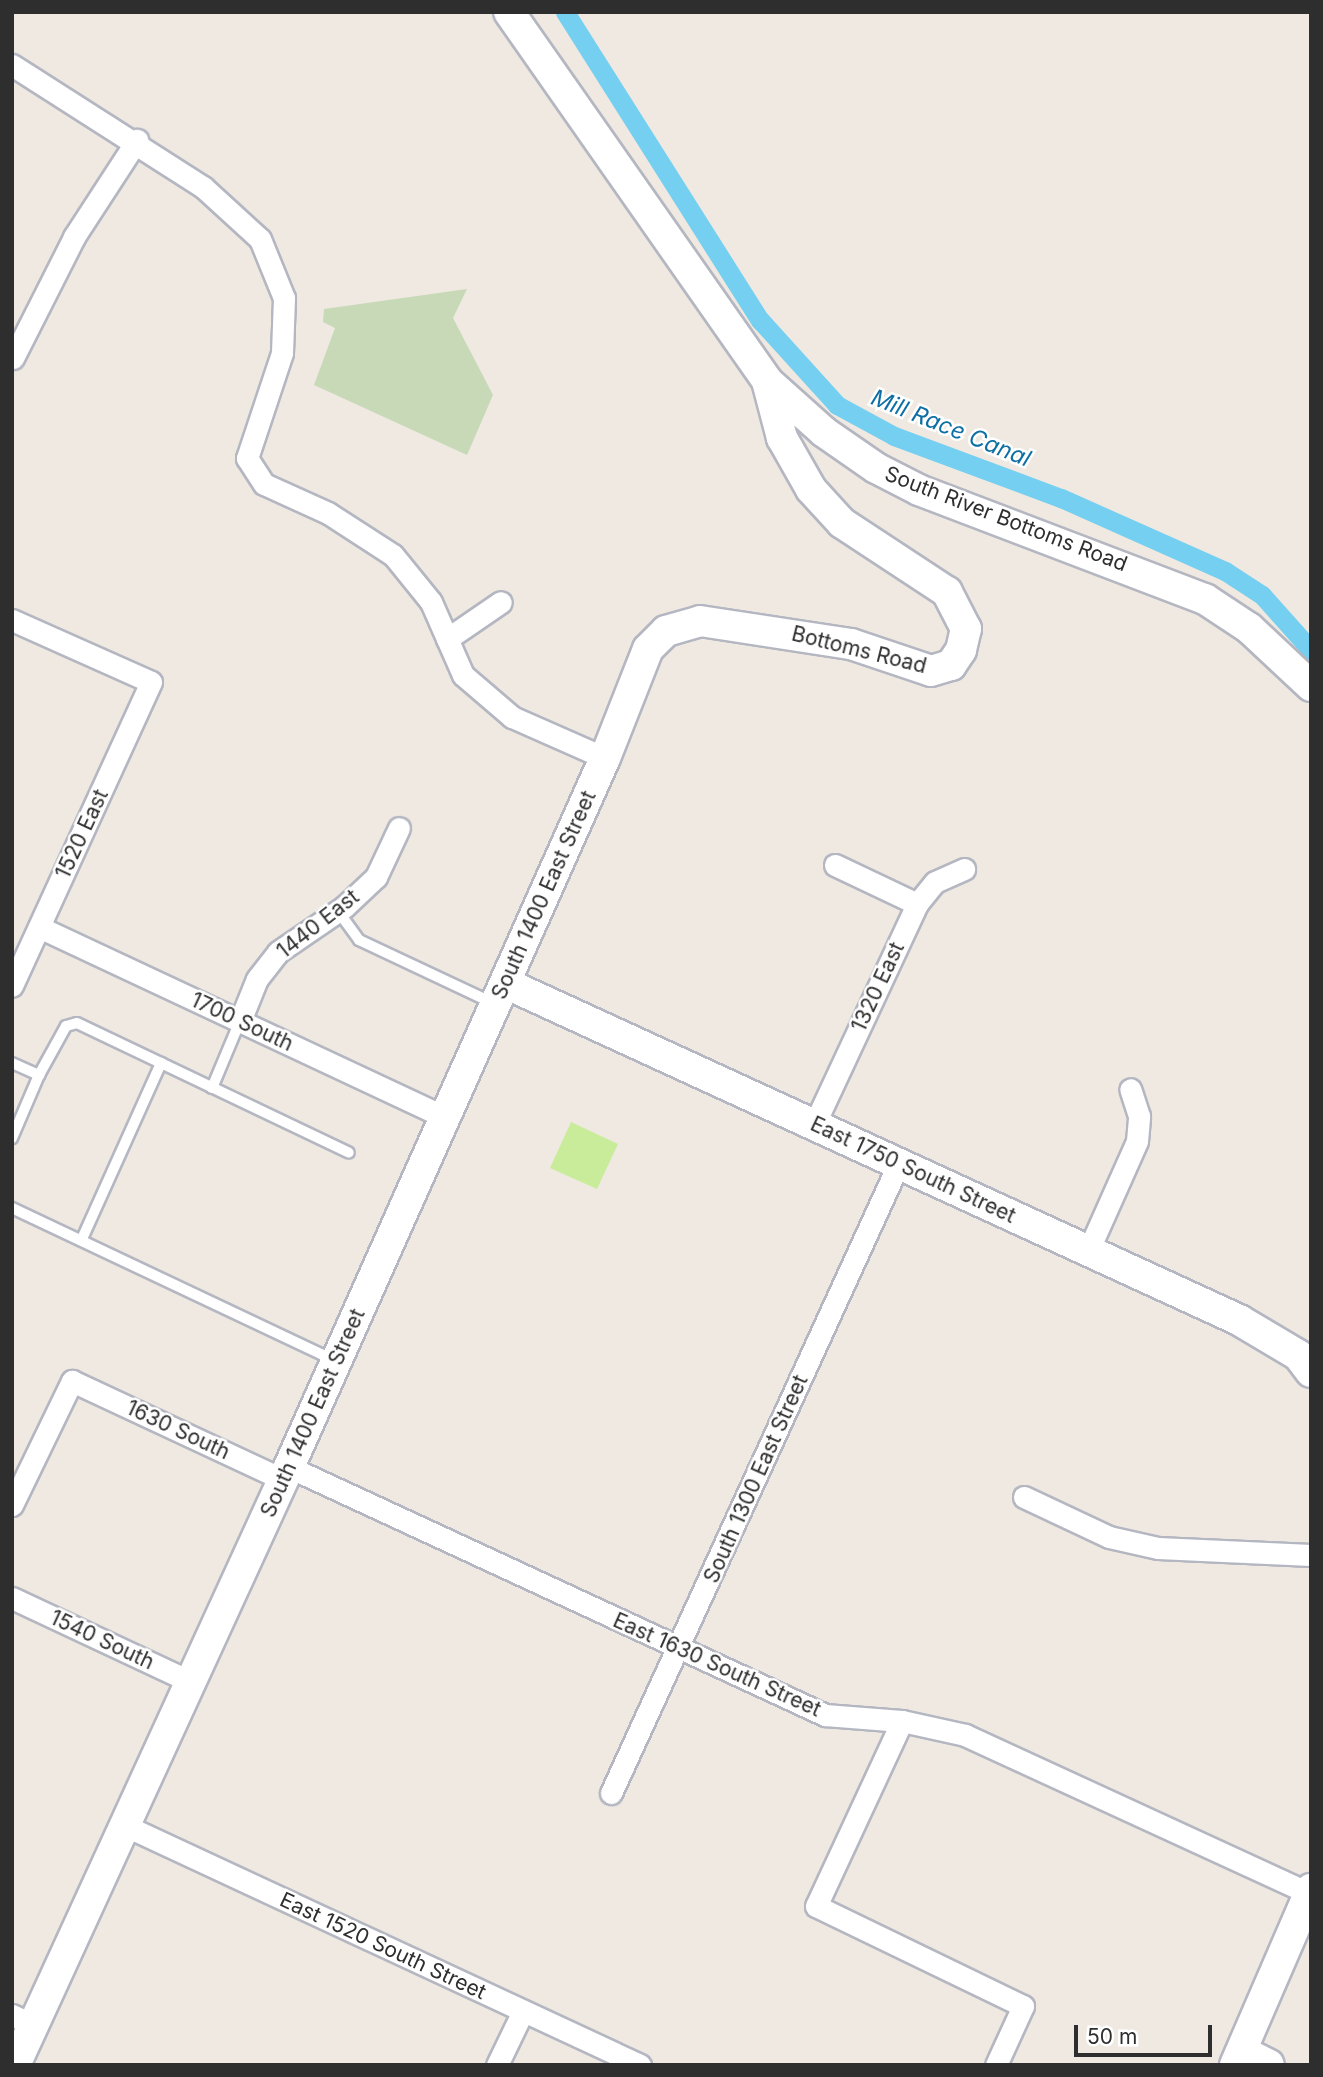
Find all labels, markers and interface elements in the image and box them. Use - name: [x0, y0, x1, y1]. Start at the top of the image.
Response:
- water label: Mill Race Canal: [867, 383, 1035, 473]
- street label: South River Bottoms Road: [881, 461, 1131, 577]
- street label: Bottoms Road: [789, 621, 929, 679]
- street label: 1520 East: [50, 785, 114, 883]
- street label: South 1400 East Street: [487, 787, 601, 1003]
- street label: 1440 East: [272, 884, 364, 964]
- street label: 1320 East: [846, 938, 910, 1036]
- street label: 1700 South: [187, 987, 297, 1057]
- street label: East 1750 South Street: [806, 1111, 1020, 1229]
- street label: South 1400 East Street: [256, 1305, 370, 1521]
- street label: South 1300 East Street: [699, 1371, 813, 1587]
- street label: 1630 South: [122, 1395, 234, 1465]
- street label: 1540 South: [46, 1605, 158, 1675]
- street label: East 1630 South Street: [609, 1608, 825, 1722]
- street label: East 1520 South Street: [276, 1887, 490, 2005]
- scale bar: [1078, 2010, 1216, 2054]
- text: 50 m: [1087, 2024, 1137, 2049]

